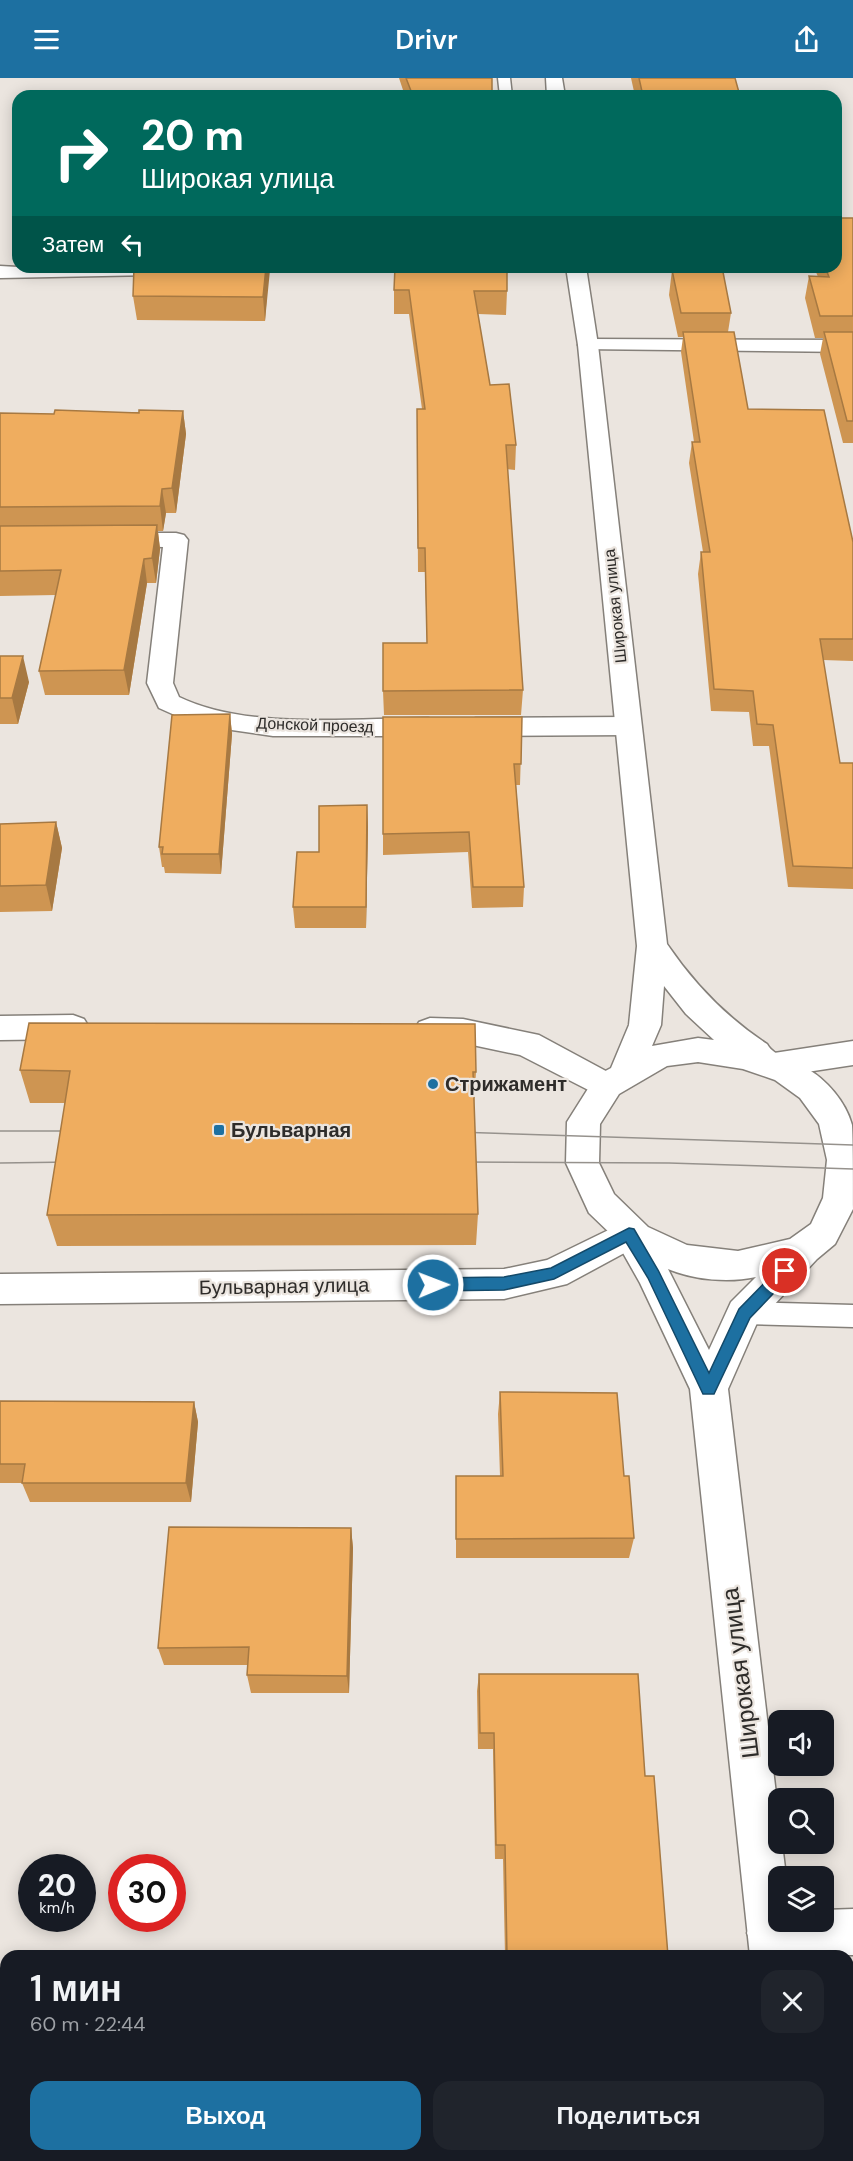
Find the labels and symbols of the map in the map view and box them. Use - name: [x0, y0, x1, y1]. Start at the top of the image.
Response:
- street label: Широкая улица: [599, 548, 631, 664]
- street label: Донской проезд: [256, 712, 375, 738]
- place label: Стрижамент: [445, 1071, 567, 1097]
- marker: Стрижамент: [426, 1077, 440, 1091]
- place label: Бульварная: [231, 1117, 351, 1143]
- marker: Бульварная: [212, 1123, 226, 1137]
- pin: [759, 1245, 810, 1296]
- position arrow: [401, 1253, 465, 1317]
- street label: Бульварная улица: [199, 1272, 370, 1300]
- street label: Широкая улица: [714, 1585, 766, 1760]
- speed limit sign: 30: [108, 1854, 186, 1932]

